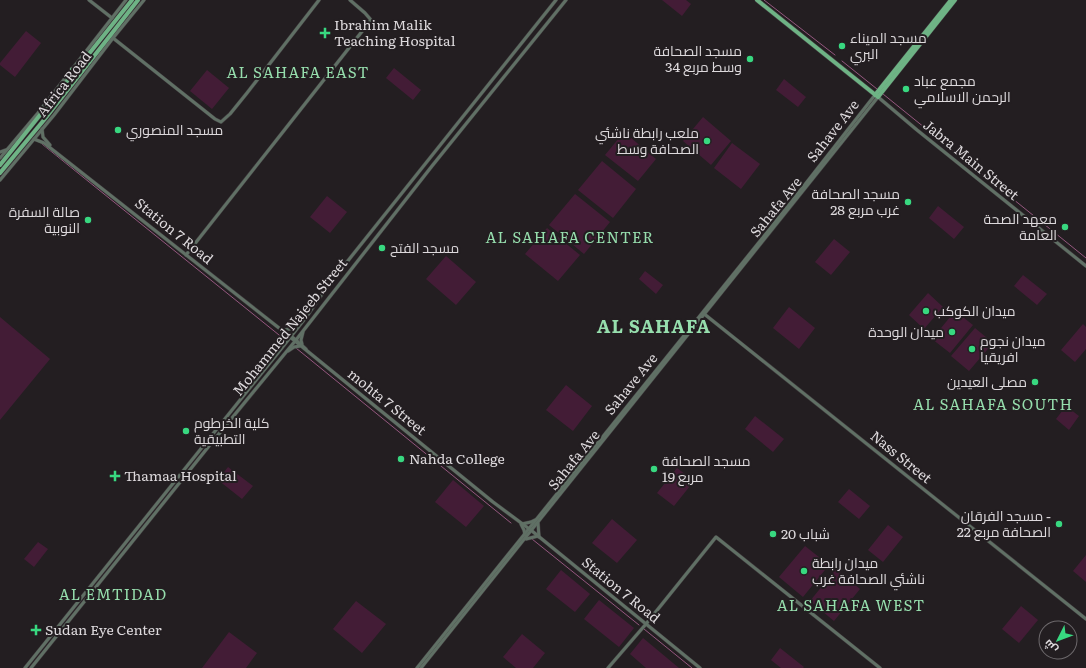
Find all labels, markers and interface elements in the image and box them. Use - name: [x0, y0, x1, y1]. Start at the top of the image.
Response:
- place label: Ibrahim Malik Teaching Hospital: [334, 14, 456, 50]
- marker: Ibrahim Malik Teaching Hospital: [319, 27, 331, 39]
- place label: مسجد الميناء البري: [850, 27, 927, 66]
- place label: مسجد الصحافة وسط مربع 34: [654, 40, 742, 76]
- marker: مسجد الميناء البري: [837, 41, 847, 51]
- street label: Africa Road: [31, 46, 95, 120]
- marker: مسجد الصحافة وسط مربع 34: [745, 54, 755, 64]
- district label: AL SAHAFA EAST: [226, 60, 370, 83]
- place label: مجمع عباد الرحمن الاسلامي: [914, 70, 1011, 109]
- marker: مجمع عباد الرحمن الاسلامي: [901, 84, 911, 94]
- street label: Sahave Ave: [801, 95, 863, 166]
- street label: Jabra Main Street: [920, 114, 1024, 204]
- place label: مسجد المنصوري: [126, 119, 223, 142]
- place label: ملعب رابطة ناشئي الصحافة وسط: [595, 122, 699, 158]
- marker: مسجد المنصوري: [113, 125, 123, 135]
- marker: ملعب رابطة ناشئي الصحافة وسط: [702, 136, 712, 146]
- street label: Sahafa Ave: [745, 172, 806, 241]
- place label: مسجد الصحافة غرب مربع 28: [812, 183, 900, 219]
- street label: Station 7 Road: [131, 192, 218, 268]
- marker: مسجد الصحافة غرب مربع 28: [903, 197, 913, 207]
- place label: صالة السفرة النوبية: [9, 201, 80, 237]
- place label: معهد الصحة العامة: [983, 208, 1057, 244]
- marker: صالة السفرة النوبية: [83, 215, 93, 225]
- marker: معهد الصحة العامة: [1060, 222, 1070, 232]
- district label: AL SAHAFA CENTER: [486, 225, 654, 248]
- place label: مسجد الفتح: [390, 237, 459, 257]
- marker: مسجد الفتح: [377, 243, 387, 253]
- street label: Mohammed Najeeb Street: [227, 253, 351, 400]
- place label: ميدان الكوكب: [934, 300, 1016, 320]
- marker: ميدان الكوكب: [921, 306, 931, 316]
- district label: AL SAHAFA: [597, 312, 711, 339]
- place label: ميدان الوحدة: [868, 321, 944, 341]
- marker: ميدان الوحدة: [947, 327, 957, 337]
- place label: ميدان نجوم افريقيا: [980, 330, 1046, 366]
- marker: ميدان نجوم افريقيا: [967, 344, 977, 354]
- street label: Sahave Ave: [599, 348, 661, 419]
- street label: mohta 7 Street: [344, 363, 432, 439]
- place label: مصلى العيدين: [947, 371, 1027, 391]
- marker: مصلى العيدين: [1030, 377, 1040, 387]
- district label: AL SAHAFA SOUTH: [913, 392, 1073, 415]
- place label: كلية الخرطوم التطبيقية: [194, 412, 270, 448]
- street label: Sahafa Ave: [543, 425, 604, 494]
- street label: Nass Street: [867, 425, 937, 487]
- marker: كلية الخرطوم التطبيقية: [181, 426, 191, 436]
- place label: Nahda College: [409, 448, 505, 468]
- place label: مسجد الصحافة مربع 19: [662, 450, 750, 486]
- marker: Nahda College: [396, 454, 406, 464]
- marker: مسجد الصحافة مربع 19: [649, 464, 659, 474]
- place label: Thamaa Hospital: [124, 465, 237, 485]
- marker: Thamaa Hospital: [109, 470, 121, 482]
- place label: مسجد الفرقان - الصحافة مربع 22: [957, 505, 1051, 541]
- marker: مسجد الفرقان - الصحافة مربع 22: [1054, 519, 1064, 529]
- place label: شباب 20: [781, 523, 830, 543]
- marker: شباب 20: [768, 529, 778, 539]
- street label: Station 7 Road: [578, 551, 665, 627]
- place label: ميدان رابطة ناشئي الصحافة غرب: [812, 552, 925, 591]
- marker: ميدان رابطة ناشئي الصحافة غرب: [799, 566, 809, 576]
- district label: AL EMTIDAD: [59, 582, 167, 605]
- district label: AL SAHAFA WEST: [777, 593, 925, 616]
- place label: Sudan Eye Center: [45, 619, 162, 639]
- north arrow: [1038, 620, 1078, 660]
- marker: Sudan Eye Center: [30, 624, 42, 636]
- text: ش: [1039, 637, 1060, 658]

